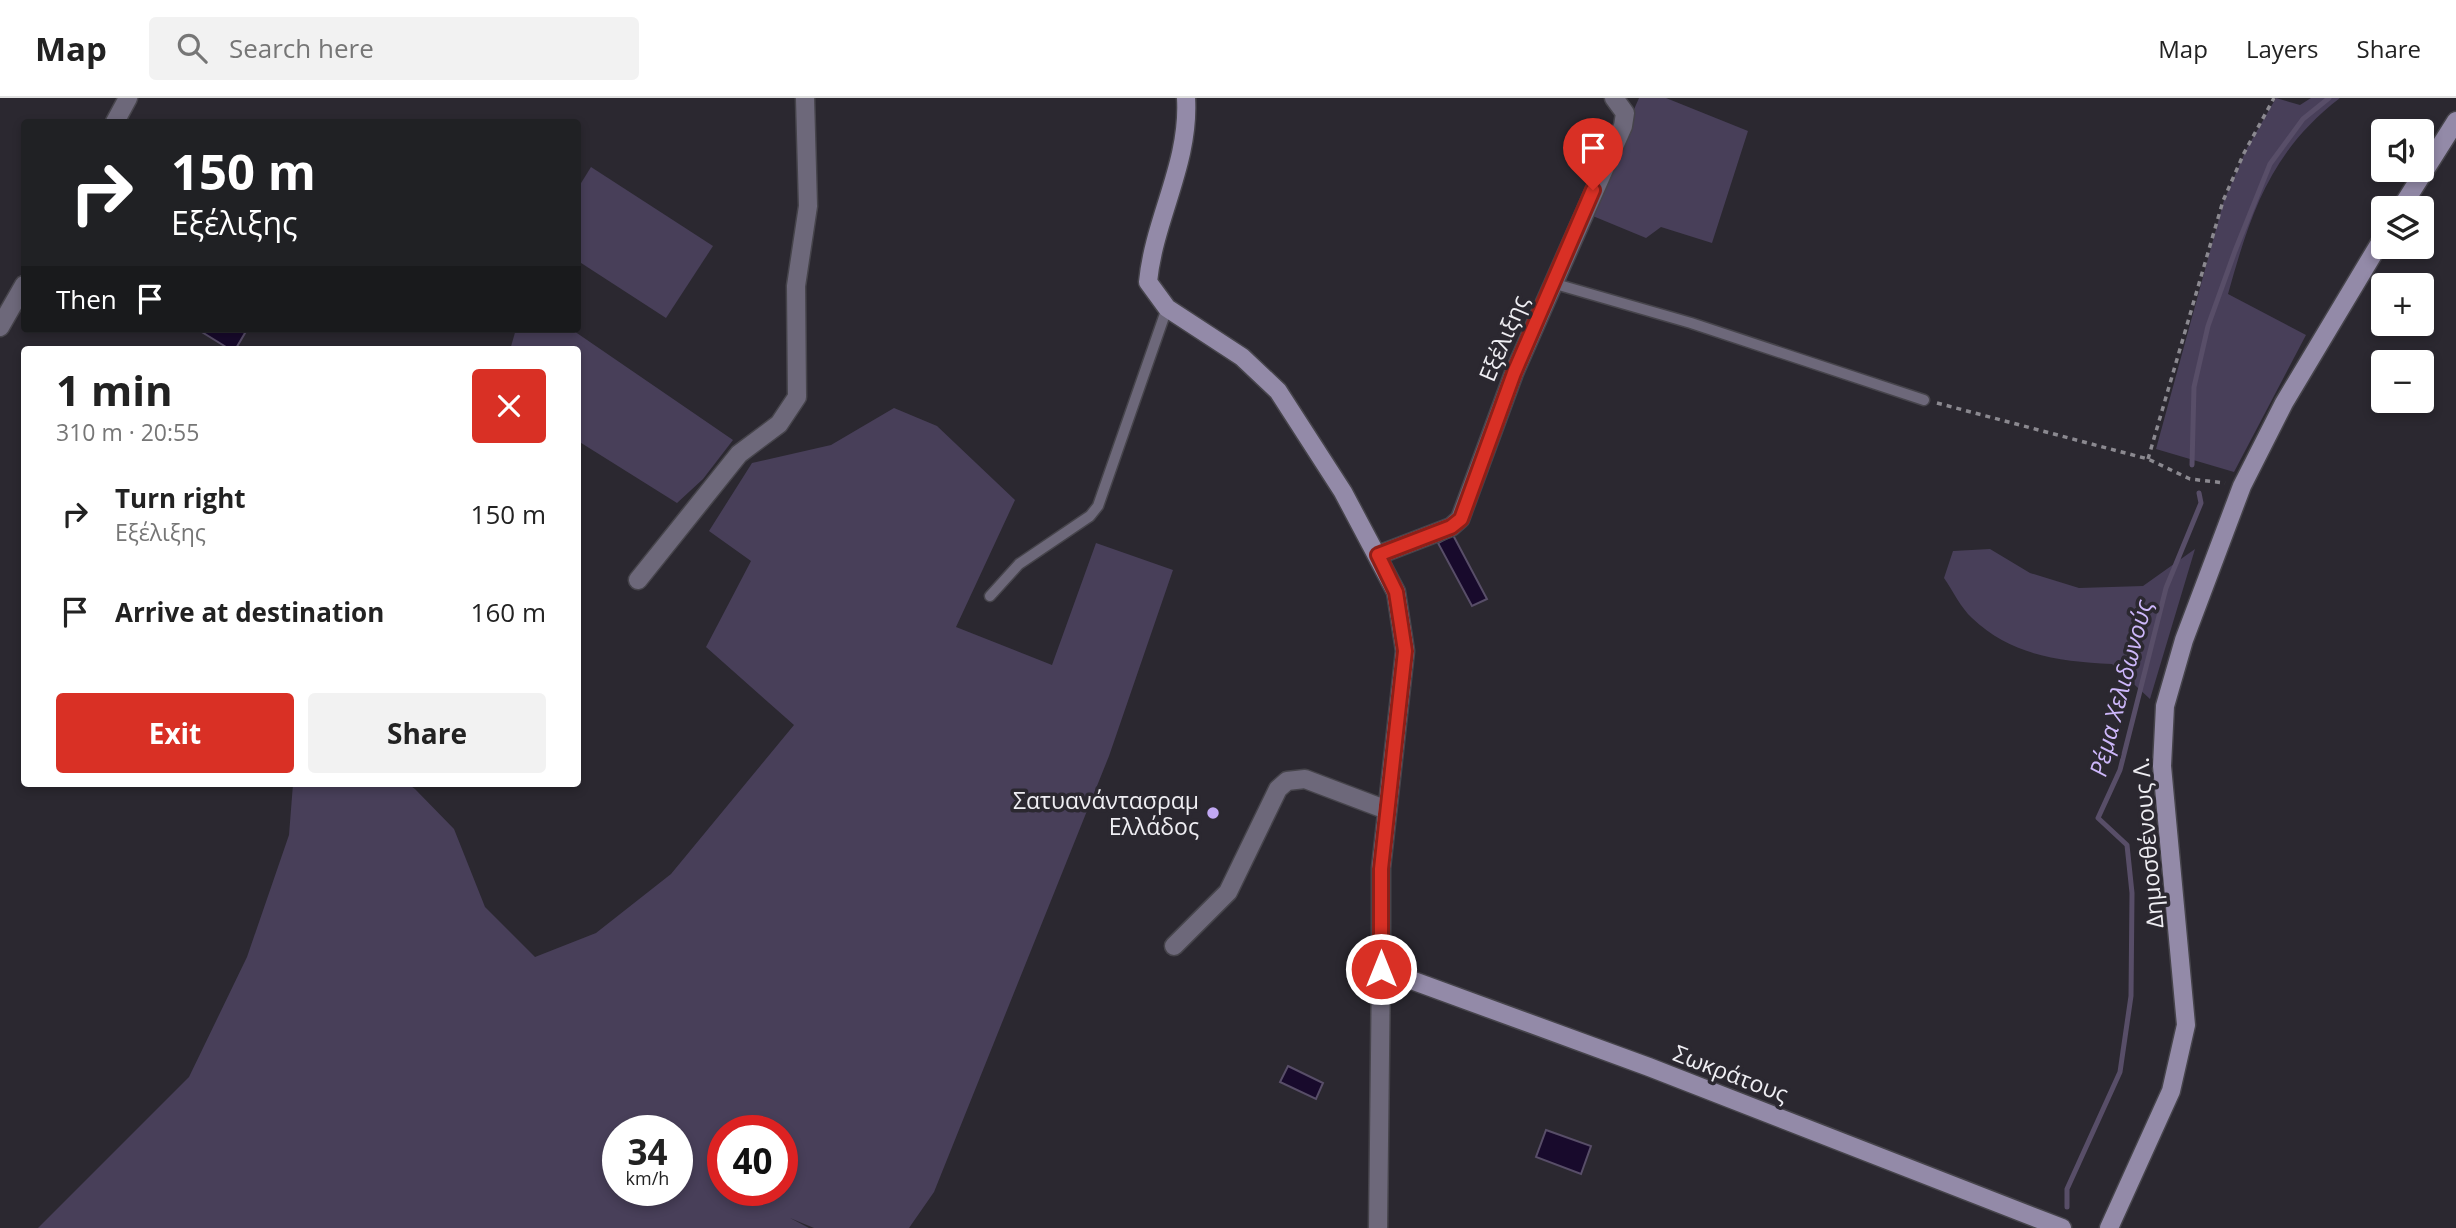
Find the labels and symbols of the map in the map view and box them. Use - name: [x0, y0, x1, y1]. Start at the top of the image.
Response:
- pin: [1563, 118, 1623, 190]
- street label: Εξέλιξης: [1471, 290, 1535, 386]
- water label: Ρέμα Χελιδωνούς: [2081, 595, 2160, 780]
- street label: Δημοσθένους Λ.: [2124, 756, 2170, 930]
- place label: Σατυανάντασραμ Ελλάδος: [1013, 784, 1199, 842]
- marker: Σατυανάντασραμ Ελλάδος: [1205, 805, 1221, 821]
- position arrow: [1344, 932, 1418, 1006]
- street label: Σωκράτους: [1669, 1036, 1793, 1110]
- speed limit sign: 40: [707, 1115, 798, 1206]

